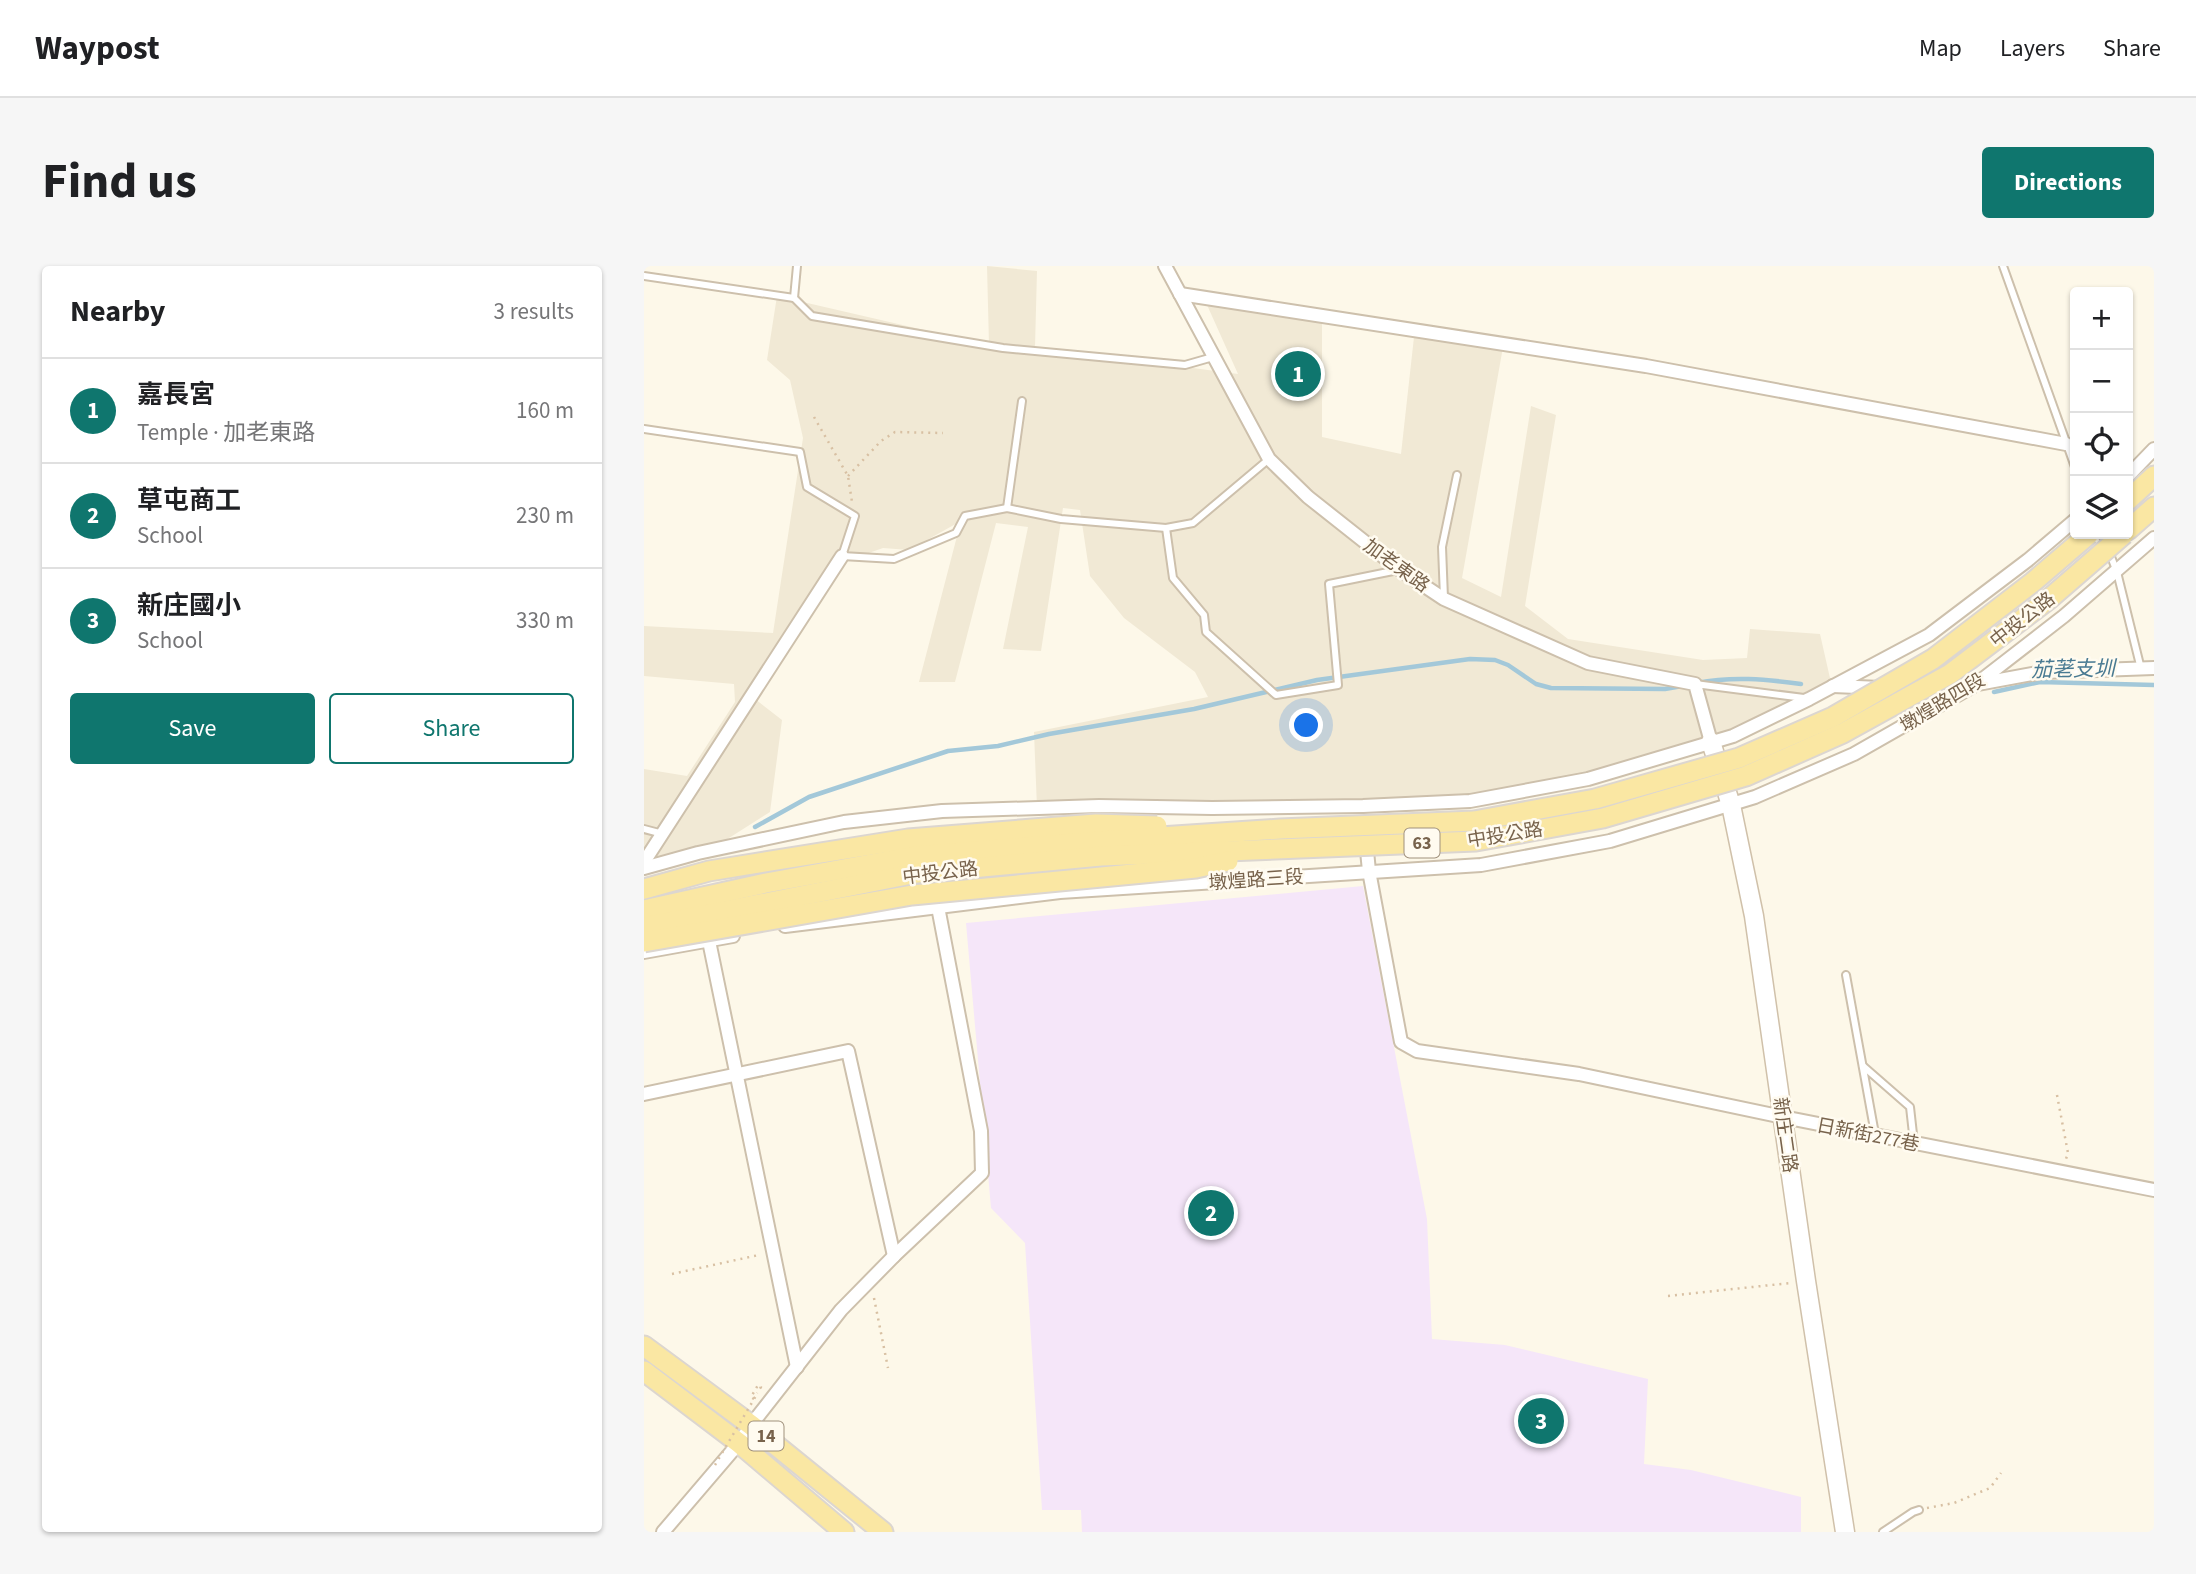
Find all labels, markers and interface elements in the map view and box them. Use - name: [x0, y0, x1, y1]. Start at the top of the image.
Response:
- text: Waypost: [35, 25, 160, 72]
- text: Map: [1919, 31, 1962, 66]
- text: Layers: [2000, 31, 2065, 66]
- text: Share: [2103, 31, 2161, 66]
- text: Find us: [42, 147, 197, 217]
- button: Directions: [1982, 147, 2154, 218]
- map controls: [2070, 287, 2133, 539]
- button: +: [2070, 287, 2133, 350]
- text: Nearby: [70, 290, 165, 333]
- text: 3 results: [494, 295, 574, 328]
- pin: 1: [1275, 348, 1321, 400]
- button: −: [2070, 350, 2133, 413]
- text: 嘉長宮: [137, 376, 215, 413]
- text: 1: [87, 394, 99, 427]
- text: 160 m: [516, 394, 574, 427]
- button: locate: [2070, 413, 2133, 476]
- text: Temple · 加老東路: [137, 416, 315, 449]
- button: layers: [2070, 476, 2133, 539]
- text: 草屯商工: [137, 482, 241, 519]
- text: 2: [87, 499, 99, 532]
- text: 230 m: [516, 499, 574, 532]
- text: School: [137, 519, 203, 552]
- street label: 加老東路: [1357, 533, 1435, 599]
- street label: 中投公路: [1985, 586, 2061, 654]
- text: 新庄國小: [137, 587, 241, 624]
- text: 3: [87, 604, 99, 637]
- text: 330 m: [516, 604, 574, 637]
- text: School: [137, 624, 203, 657]
- water label: 茄荖支圳: [2031, 653, 2118, 685]
- street label: 墩煌路四段: [1895, 667, 1990, 739]
- button: Save: [70, 693, 315, 764]
- button: Share: [329, 693, 574, 764]
- your location: [1289, 708, 1323, 742]
- street label: 中投公路: [1466, 816, 1545, 855]
- road number: 63: [1404, 828, 1440, 858]
- street label: 中投公路: [901, 855, 980, 892]
- street label: 墩煌路三段: [1208, 864, 1304, 897]
- street label: 新庄二路: [1766, 1096, 1803, 1175]
- street label: 日新街277巷: [1814, 1112, 1922, 1159]
- pin: 2: [1188, 1187, 1234, 1239]
- pin: 3: [1518, 1395, 1564, 1447]
- road number: 14: [748, 1422, 784, 1450]

